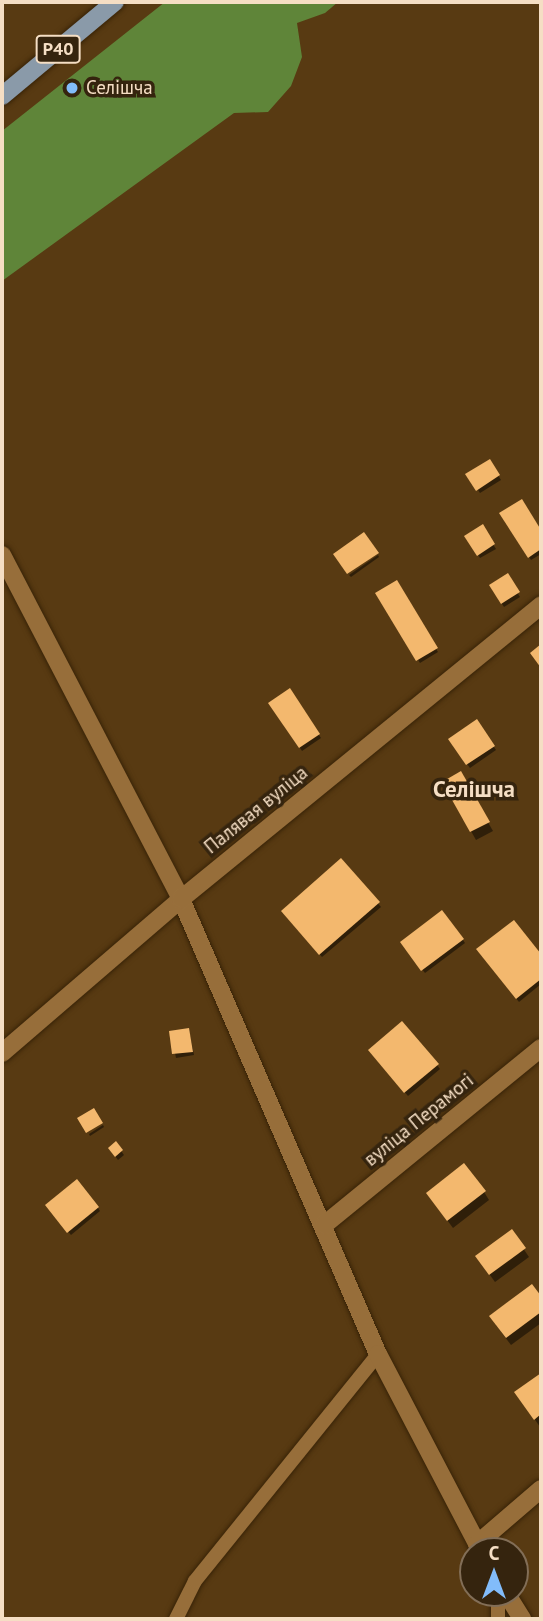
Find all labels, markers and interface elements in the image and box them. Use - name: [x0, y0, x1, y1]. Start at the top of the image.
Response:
- road number: Р40: [35, 34, 81, 64]
- place label: Селішча: [86, 77, 153, 99]
- marker: Селішча: [64, 80, 80, 96]
- street label: Палявая вуліца: [200, 761, 312, 859]
- district label: Селішча: [433, 775, 515, 803]
- street label: вуліца Перамогі: [360, 1069, 478, 1171]
- north arrow: [459, 1537, 529, 1607]
- text: С: [489, 1541, 499, 1565]

